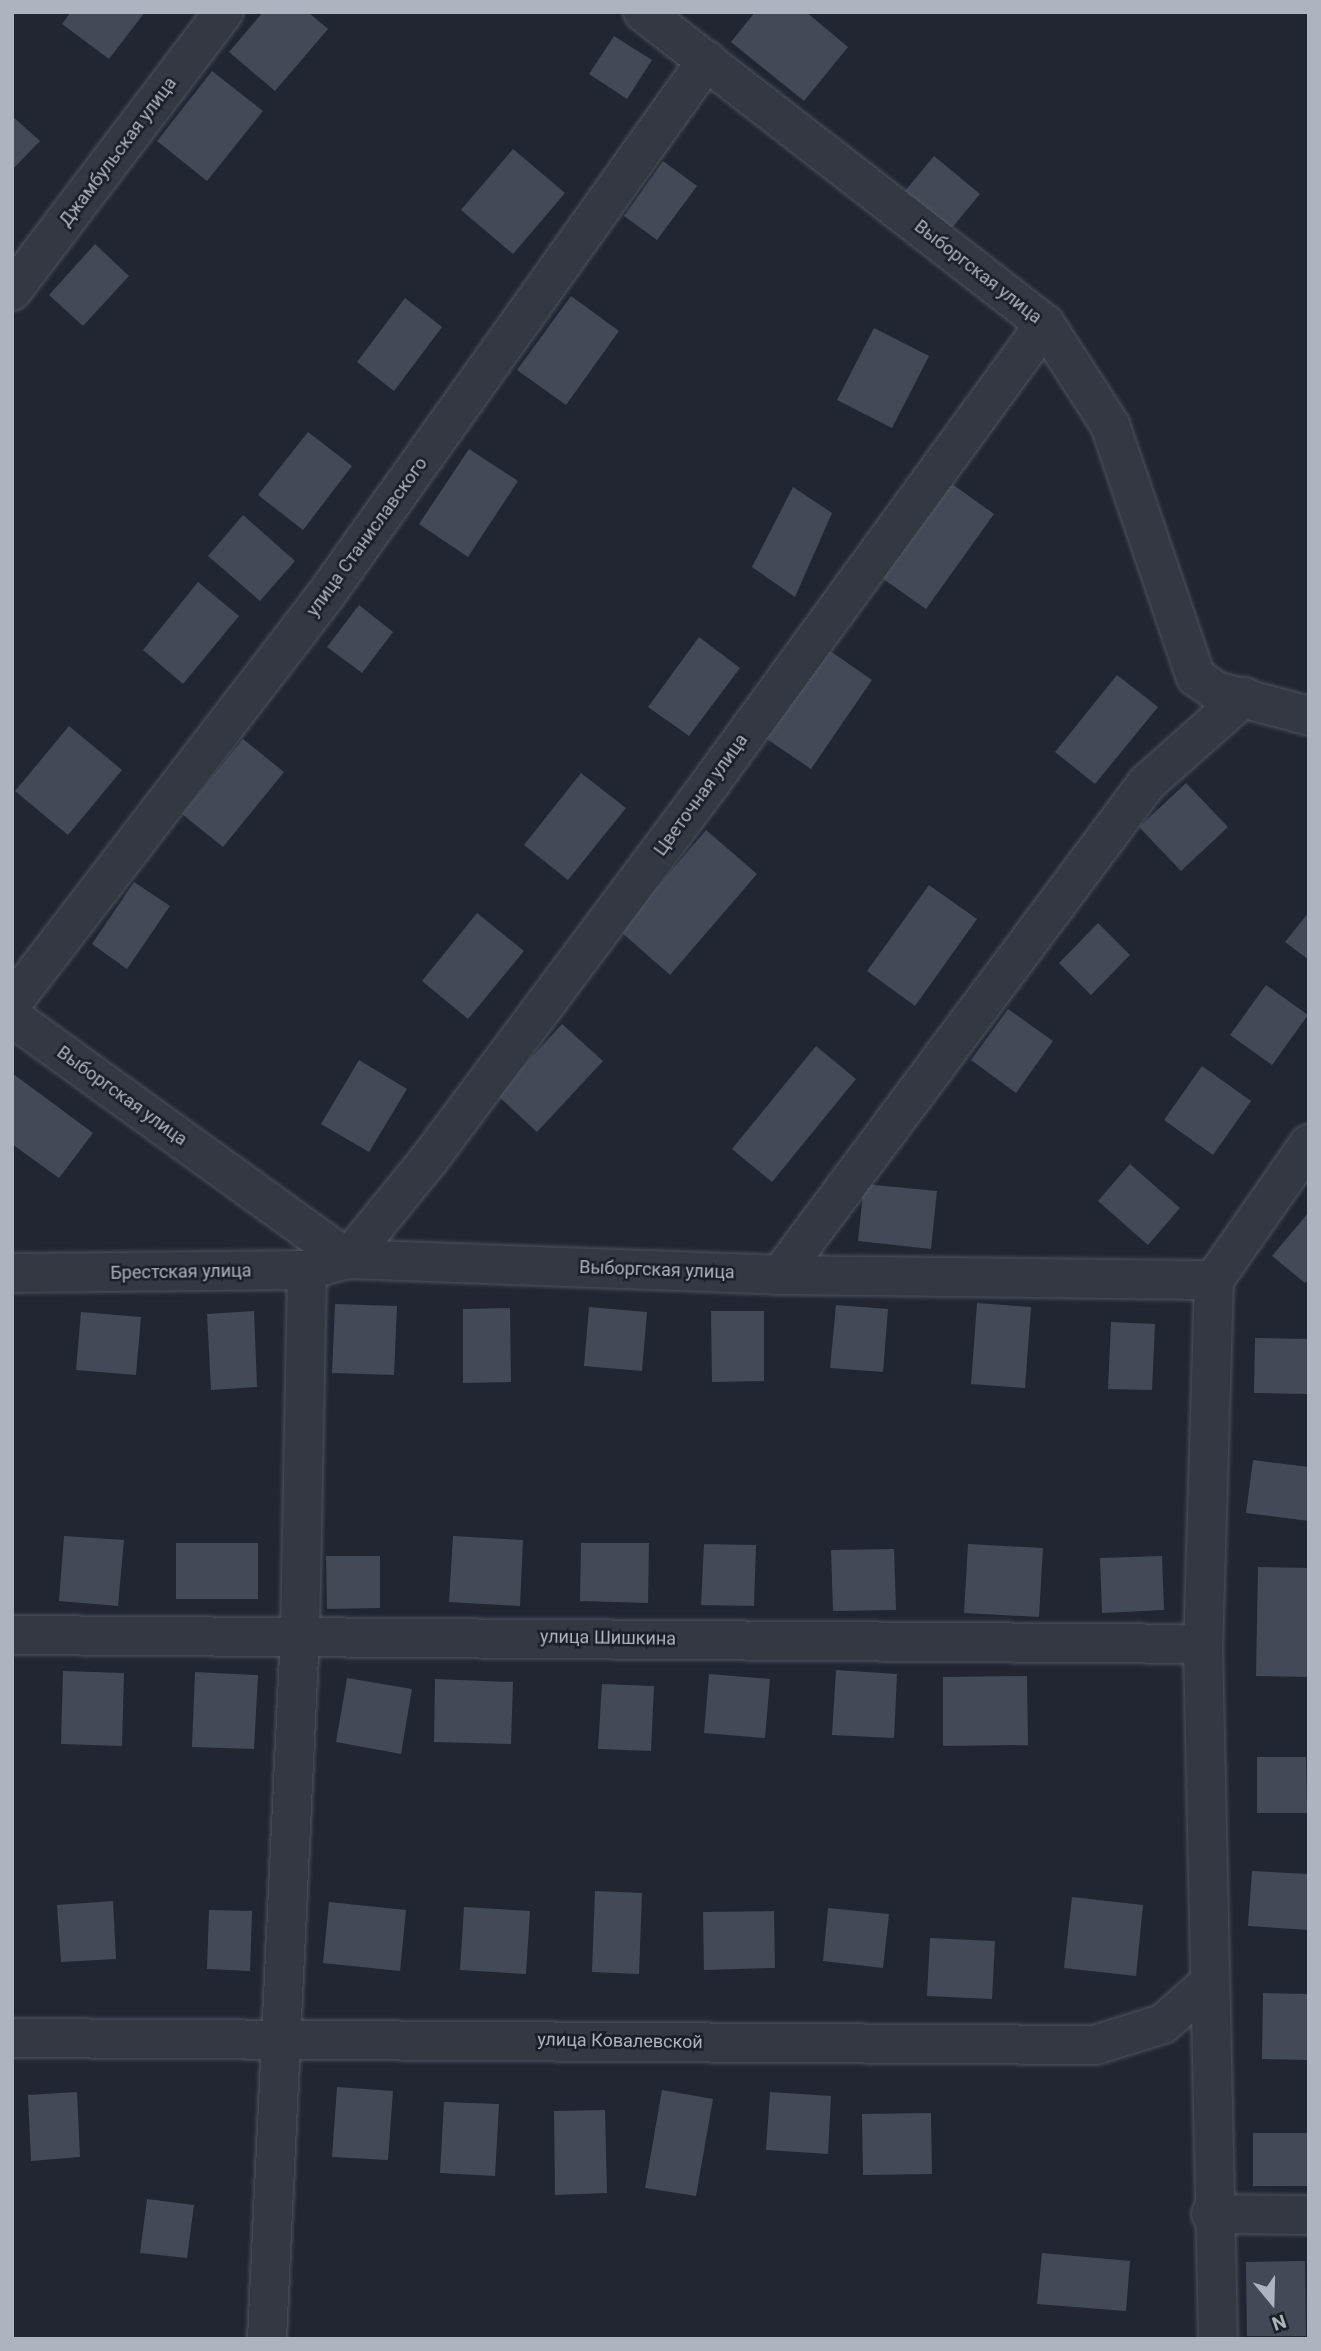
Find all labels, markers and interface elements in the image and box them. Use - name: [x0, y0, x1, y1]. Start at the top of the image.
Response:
- street label: Джамбульская улица: [55, 73, 181, 231]
- street label: Выборгская улица: [910, 216, 1046, 328]
- street label: улица Станиславского: [302, 453, 432, 621]
- street label: Цветочная улица: [650, 730, 752, 860]
- street label: Выборгская улица: [53, 1042, 191, 1150]
- street label: Выборгская улица: [579, 1256, 735, 1284]
- street label: Брестская улица: [110, 1260, 252, 1284]
- street label: улица Шишкина: [540, 1626, 676, 1650]
- street label: улица Ковалевской: [537, 2029, 703, 2053]
- north arrow: [1237, 2267, 1307, 2337]
- text: N: [1269, 2309, 1289, 2335]

